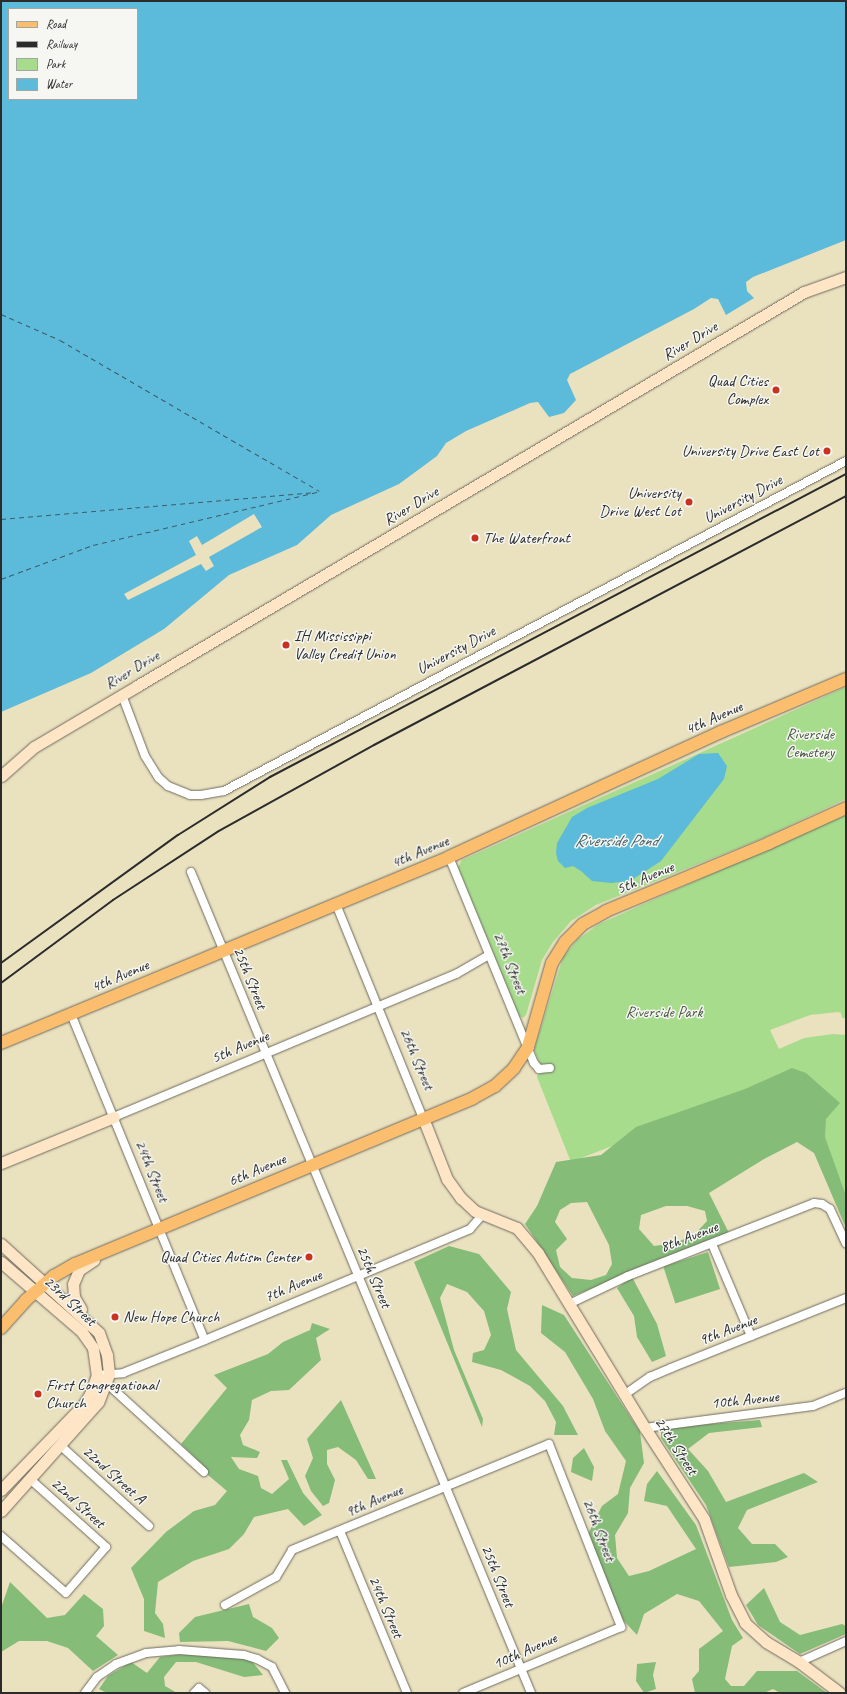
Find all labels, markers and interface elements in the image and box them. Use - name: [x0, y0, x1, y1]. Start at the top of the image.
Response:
- legend: [8, 8, 138, 100]
- text: Road: [46, 16, 66, 32]
- text: Railway: [46, 36, 77, 52]
- text: Park: [46, 56, 65, 72]
- text: Water: [46, 76, 72, 92]
- street label: River Drive: [659, 317, 721, 365]
- place label: Quad Cities Complex: [708, 371, 768, 409]
- marker: Quad Cities Complex: [771, 385, 781, 395]
- place label: University Drive East Lot: [681, 441, 819, 461]
- marker: University Drive East Lot: [822, 446, 832, 456]
- street label: University Drive: [701, 470, 785, 528]
- street label: River Drive: [380, 482, 442, 530]
- place label: University Drive West Lot: [599, 483, 681, 521]
- marker: University Drive West Lot: [684, 497, 694, 507]
- place label: The Waterfront: [483, 528, 570, 548]
- marker: The Waterfront: [470, 533, 480, 543]
- street label: University Drive: [414, 621, 498, 679]
- place label: IH Mississippi Valley Credit Union: [294, 626, 396, 664]
- marker: IH Mississippi Valley Credit Union: [281, 640, 291, 650]
- street label: River Drive: [101, 646, 163, 694]
- street label: 4th Avenue: [683, 697, 745, 739]
- park label: Riverside Cemetery: [786, 724, 834, 762]
- street label: 4th Avenue: [388, 831, 452, 873]
- water label: Riverside Pond: [575, 831, 657, 851]
- street label: 5th Avenue: [613, 857, 677, 899]
- street label: 27th Street: [489, 929, 531, 997]
- street label: 25th Street: [229, 944, 271, 1012]
- street label: 4th Avenue: [88, 955, 152, 997]
- park label: Riverside Park: [625, 1002, 703, 1022]
- street label: 26th Street: [395, 1025, 439, 1093]
- street label: 5th Avenue: [208, 1026, 272, 1068]
- street label: 24th Street: [131, 1137, 173, 1205]
- street label: 6th Avenue: [225, 1149, 289, 1191]
- street label: 8th Avenue: [657, 1217, 721, 1257]
- street label: 25th Street: [352, 1243, 396, 1311]
- place label: Quad Cities Autism Center: [161, 1247, 301, 1267]
- marker: Quad Cities Autism Center: [304, 1252, 314, 1262]
- street label: 7th Avenue: [261, 1265, 325, 1307]
- street label: 23rd Street: [40, 1272, 100, 1330]
- place label: New Hope Church: [123, 1307, 220, 1327]
- street label: 9th Avenue: [696, 1310, 760, 1350]
- marker: New Hope Church: [110, 1312, 120, 1322]
- place label: First Congregational Church: [46, 1375, 156, 1413]
- street label: 10th Avenue: [710, 1387, 780, 1413]
- marker: First Congregational Church: [33, 1389, 43, 1399]
- street label: 27th Street: [650, 1413, 702, 1479]
- street label: 22nd Street A: [78, 1442, 150, 1508]
- street label: 22nd Street: [47, 1474, 109, 1532]
- street label: 9th Avenue: [342, 1480, 406, 1522]
- street label: 26th Street: [578, 1496, 620, 1564]
- street label: 25th Street: [477, 1542, 519, 1610]
- street label: 24th Street: [364, 1573, 408, 1641]
- street label: 10th Avenue: [490, 1628, 560, 1674]

